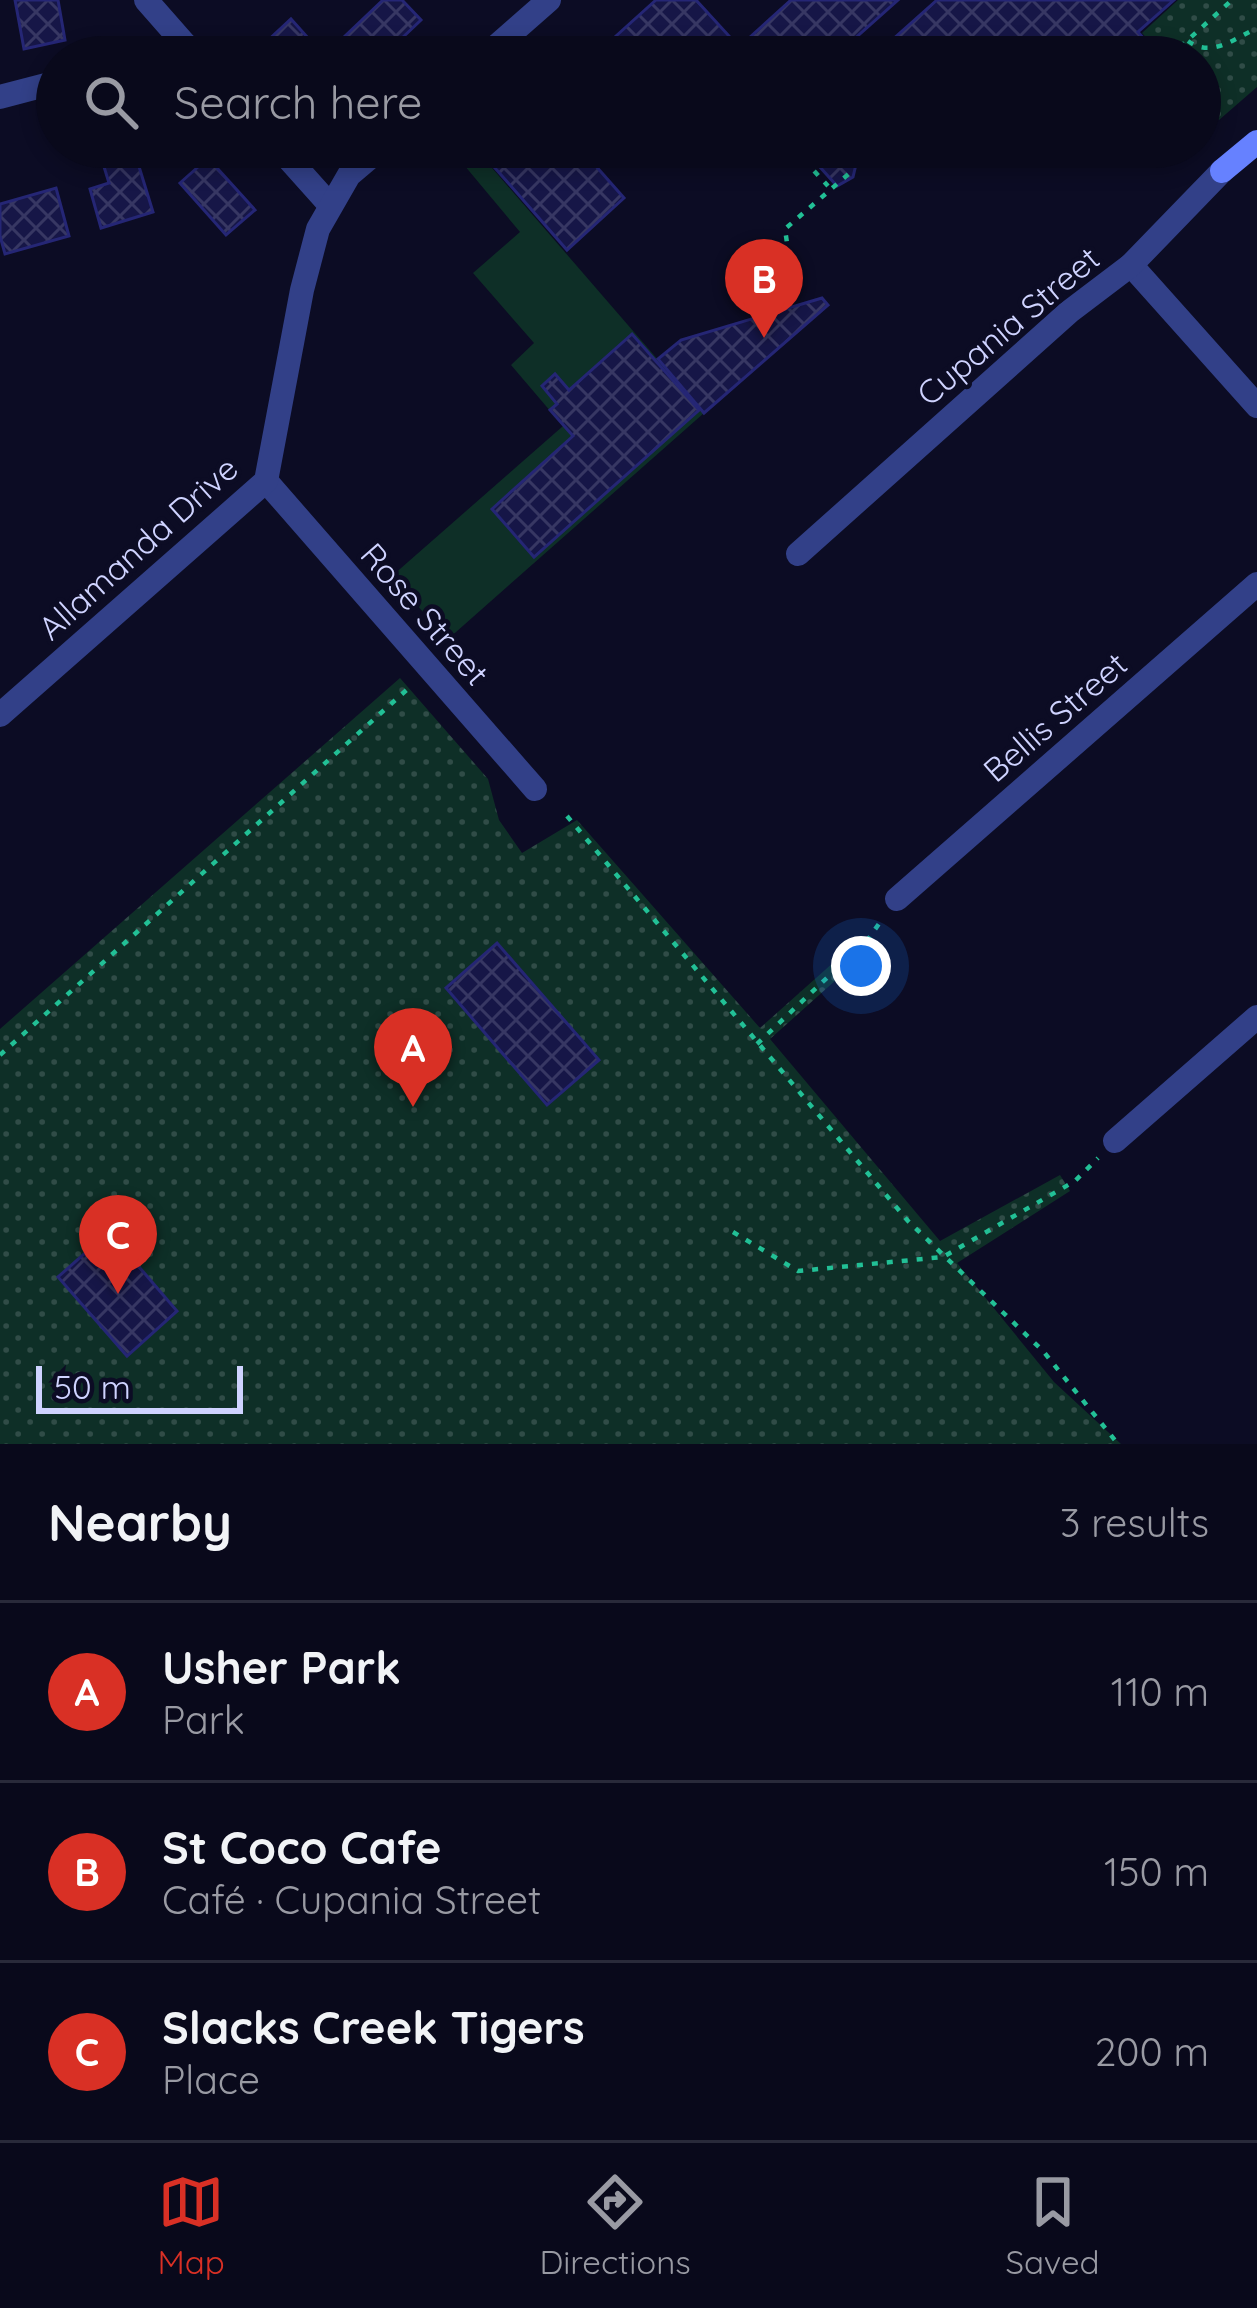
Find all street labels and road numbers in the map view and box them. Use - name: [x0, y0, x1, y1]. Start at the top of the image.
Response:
- street label: Cupania Street: [908, 237, 1107, 414]
- street label: Allamanda Drive: [30, 447, 246, 648]
- street label: Rose Street: [352, 534, 498, 693]
- street label: Bellis Street: [974, 643, 1135, 790]

